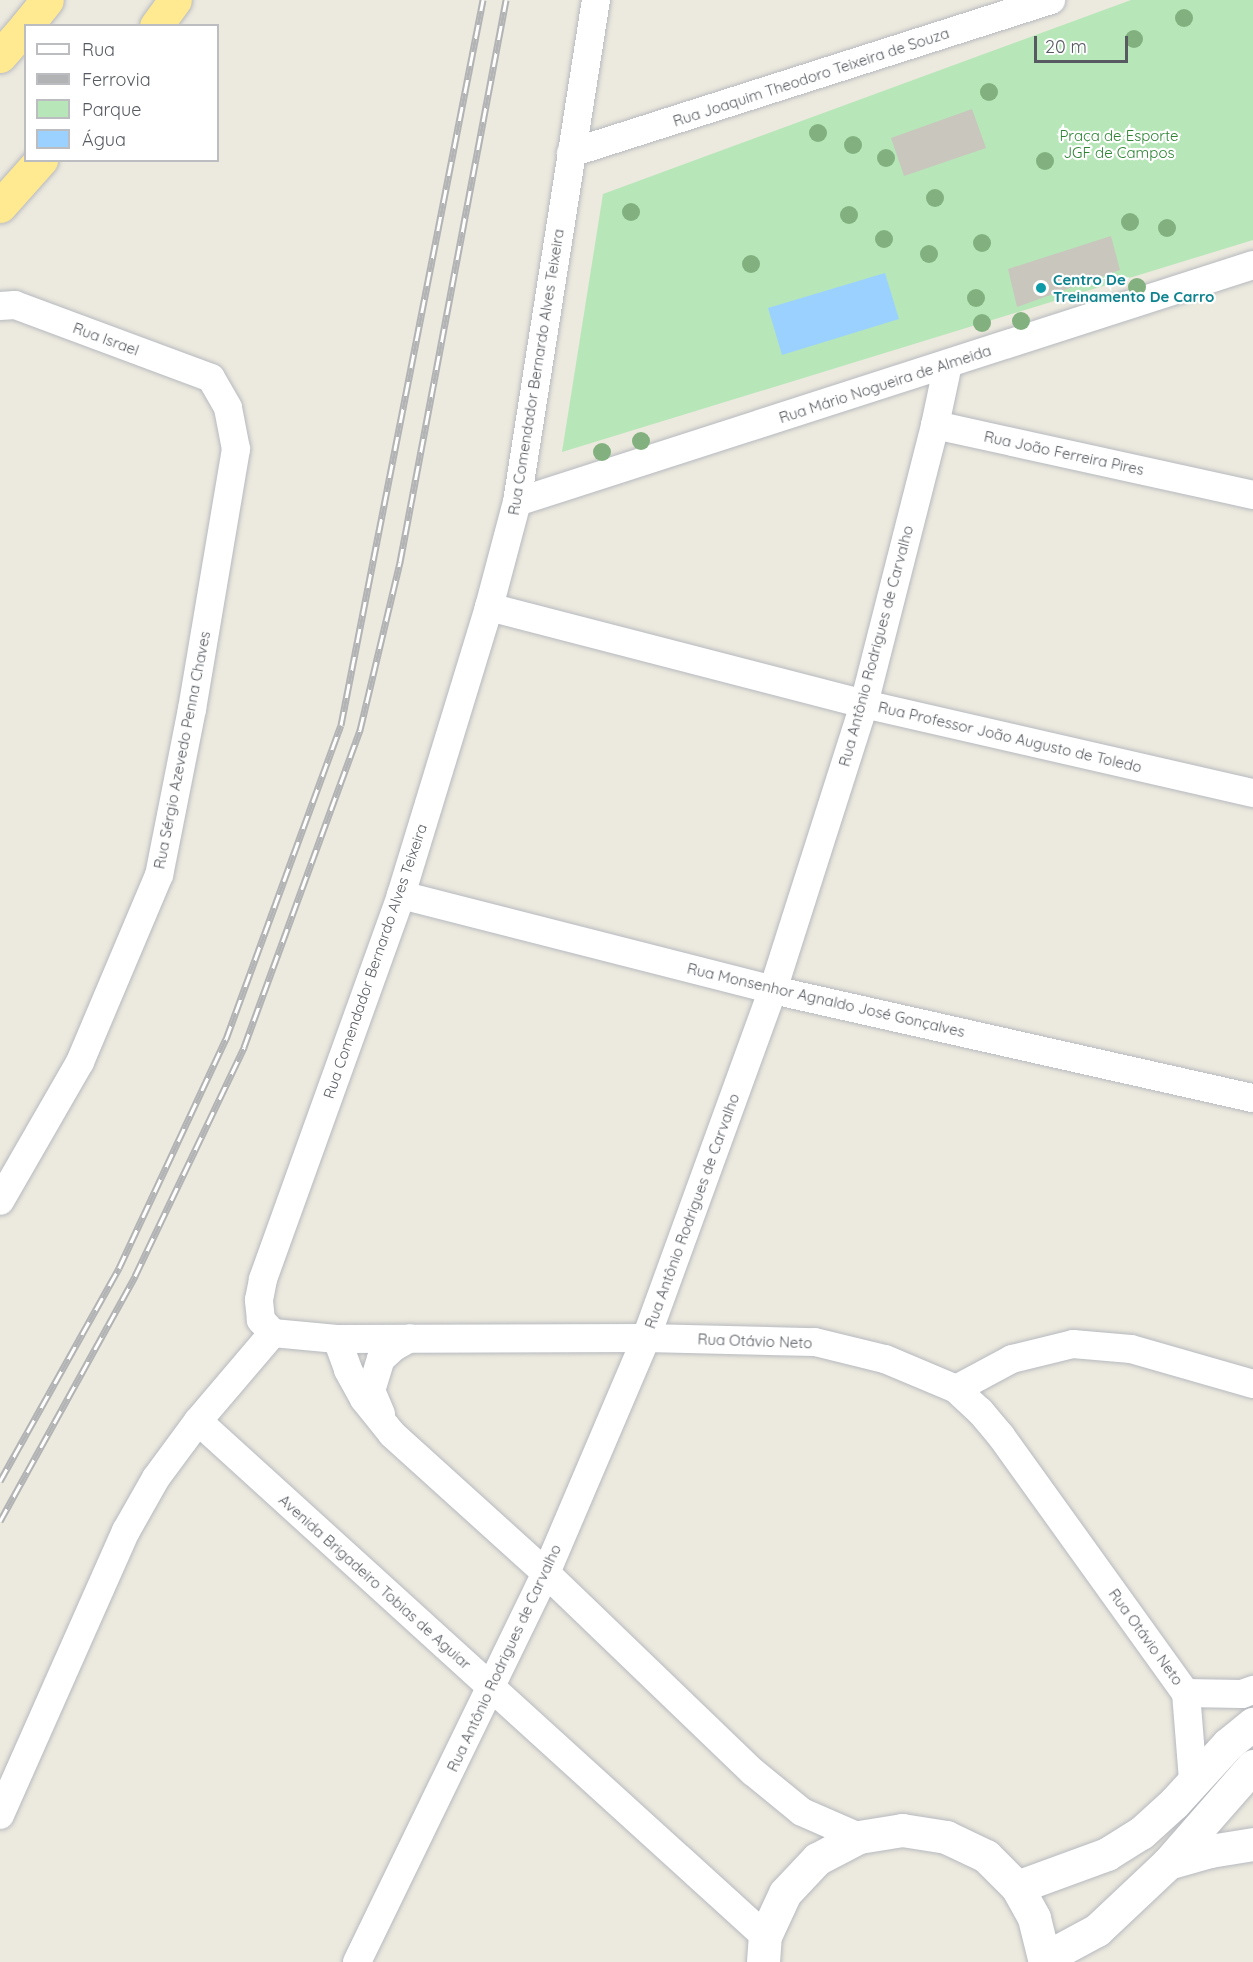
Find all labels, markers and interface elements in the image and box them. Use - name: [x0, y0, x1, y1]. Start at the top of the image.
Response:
- legend: [24, 24, 219, 162]
- street label: Rua Joaquim Theodoro Teixeira de Souza: [671, 24, 951, 130]
- scale bar: [1037, 24, 1132, 62]
- text: 20 m: [1045, 35, 1087, 58]
- text: Rua: [82, 38, 115, 61]
- text: Ferrovia: [82, 68, 151, 91]
- text: Parque: [82, 98, 141, 121]
- park label: Praça de Esporte JGF de Campos: [1059, 126, 1179, 161]
- text: Água: [82, 128, 126, 151]
- street label: Rua Comendador Bernardo Alves Teixeira: [504, 228, 568, 516]
- place label: Centro De Treinamento De Carro: [1053, 270, 1214, 305]
- marker: Centro De Treinamento De Carro: [1034, 281, 1048, 295]
- street label: Rua Israel: [70, 319, 142, 359]
- street label: Rua Mário Nogueira de Almeida: [777, 341, 993, 427]
- street label: Rua João Ferreira Pires: [982, 427, 1146, 479]
- street label: Rua Antônio Rodrigues de Carvalho: [835, 524, 917, 768]
- street label: Rua Sérgio Azevedo Penna Chaves: [150, 630, 214, 870]
- street label: Rua Professor João Augusto de Toledo: [876, 698, 1144, 776]
- street label: Rua Comendador Bernardo Alves Teixeira: [319, 821, 431, 1101]
- street label: Rua Monsenhor Agnaldo José Gonçalves: [685, 959, 967, 1041]
- street label: Rua Antônio Rodrigues de Carvalho: [641, 1091, 743, 1331]
- street label: Rua Otávio Neto: [697, 1330, 813, 1352]
- street label: Avenida Brigadeiro Tobias de Aguiar: [275, 1491, 475, 1673]
- street label: Rua Antônio Rodrigues de Carvalho: [443, 1541, 565, 1775]
- street label: Rua Otávio Neto: [1105, 1585, 1187, 1689]

